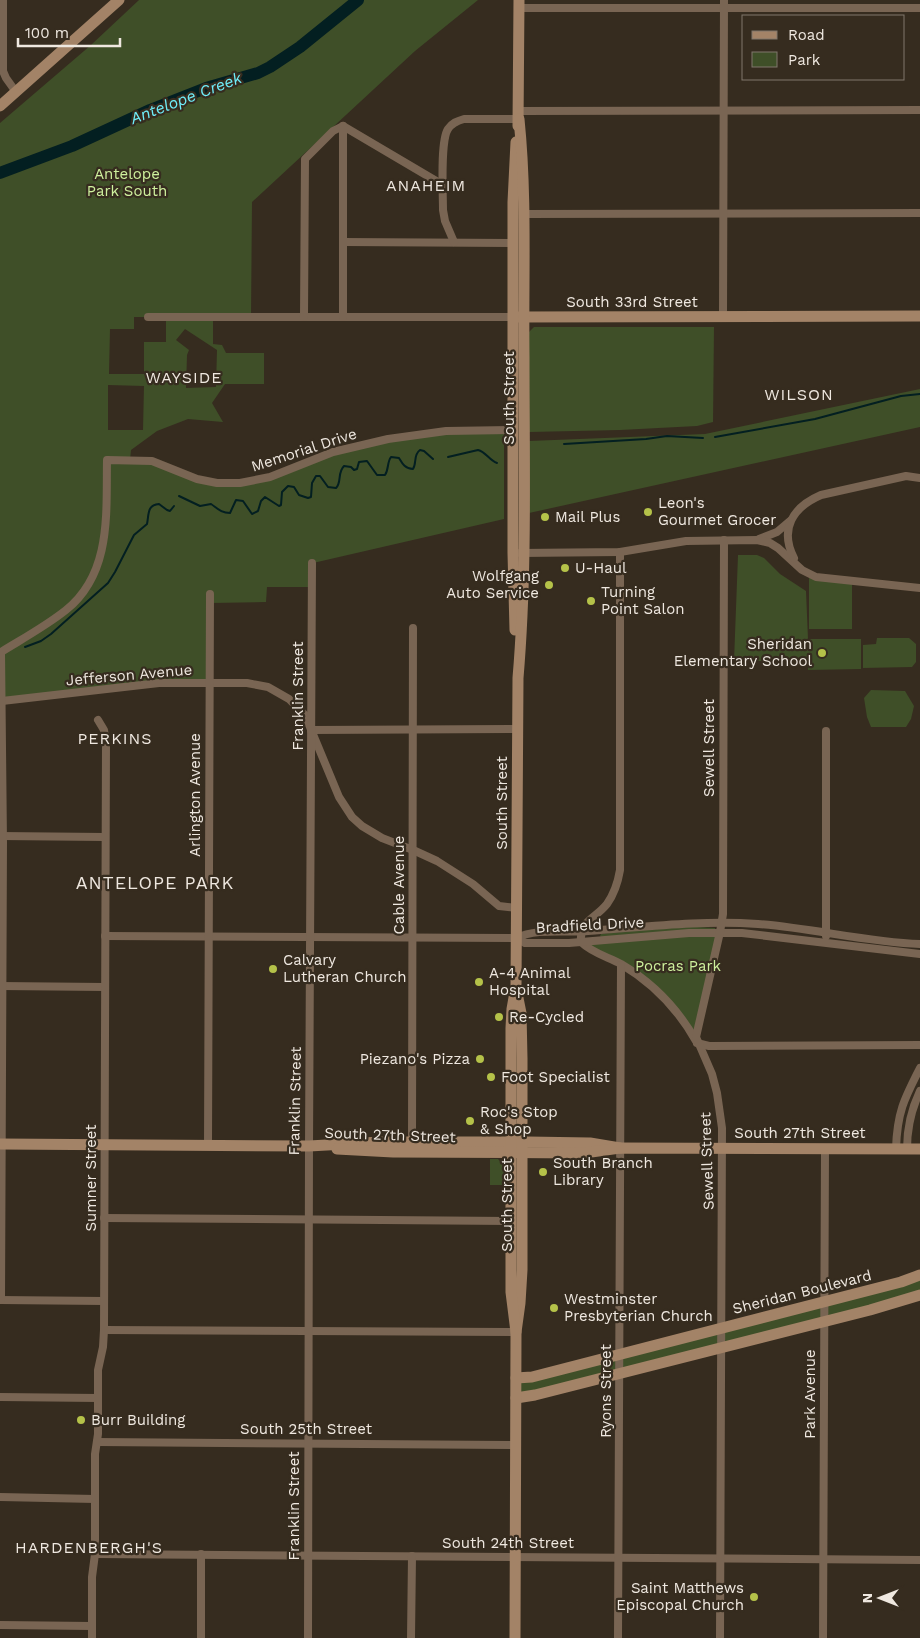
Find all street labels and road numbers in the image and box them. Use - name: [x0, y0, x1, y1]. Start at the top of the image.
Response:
- street label: South 33rd Street: [566, 293, 699, 311]
- street label: South Street: [500, 350, 518, 445]
- street label: Memorial Drive: [249, 424, 359, 476]
- street label: Franklin Street: [289, 641, 307, 750]
- street label: Jefferson Avenue: [65, 661, 193, 689]
- street label: Sewell Street: [700, 698, 718, 797]
- street label: Arlington Avenue: [186, 733, 204, 857]
- street label: South Street: [493, 755, 511, 850]
- street label: Cable Avenue: [390, 835, 408, 935]
- street label: Bradfield Drive: [535, 913, 645, 937]
- street label: Franklin Street: [285, 1046, 305, 1156]
- street label: Sewell Street: [696, 1111, 718, 1210]
- street label: Sumner Street: [82, 1124, 100, 1232]
- street label: South 27th Street: [324, 1124, 457, 1146]
- street label: South 27th Street: [734, 1124, 866, 1142]
- street label: South Street: [498, 1157, 516, 1252]
- street label: Sheridan Boulevard: [731, 1266, 873, 1318]
- street label: Ryons Street: [597, 1343, 615, 1438]
- street label: Park Avenue: [801, 1349, 819, 1439]
- street label: South 25th Street: [240, 1420, 373, 1438]
- street label: Franklin Street: [285, 1451, 303, 1560]
- street label: South 24th Street: [442, 1534, 575, 1552]

